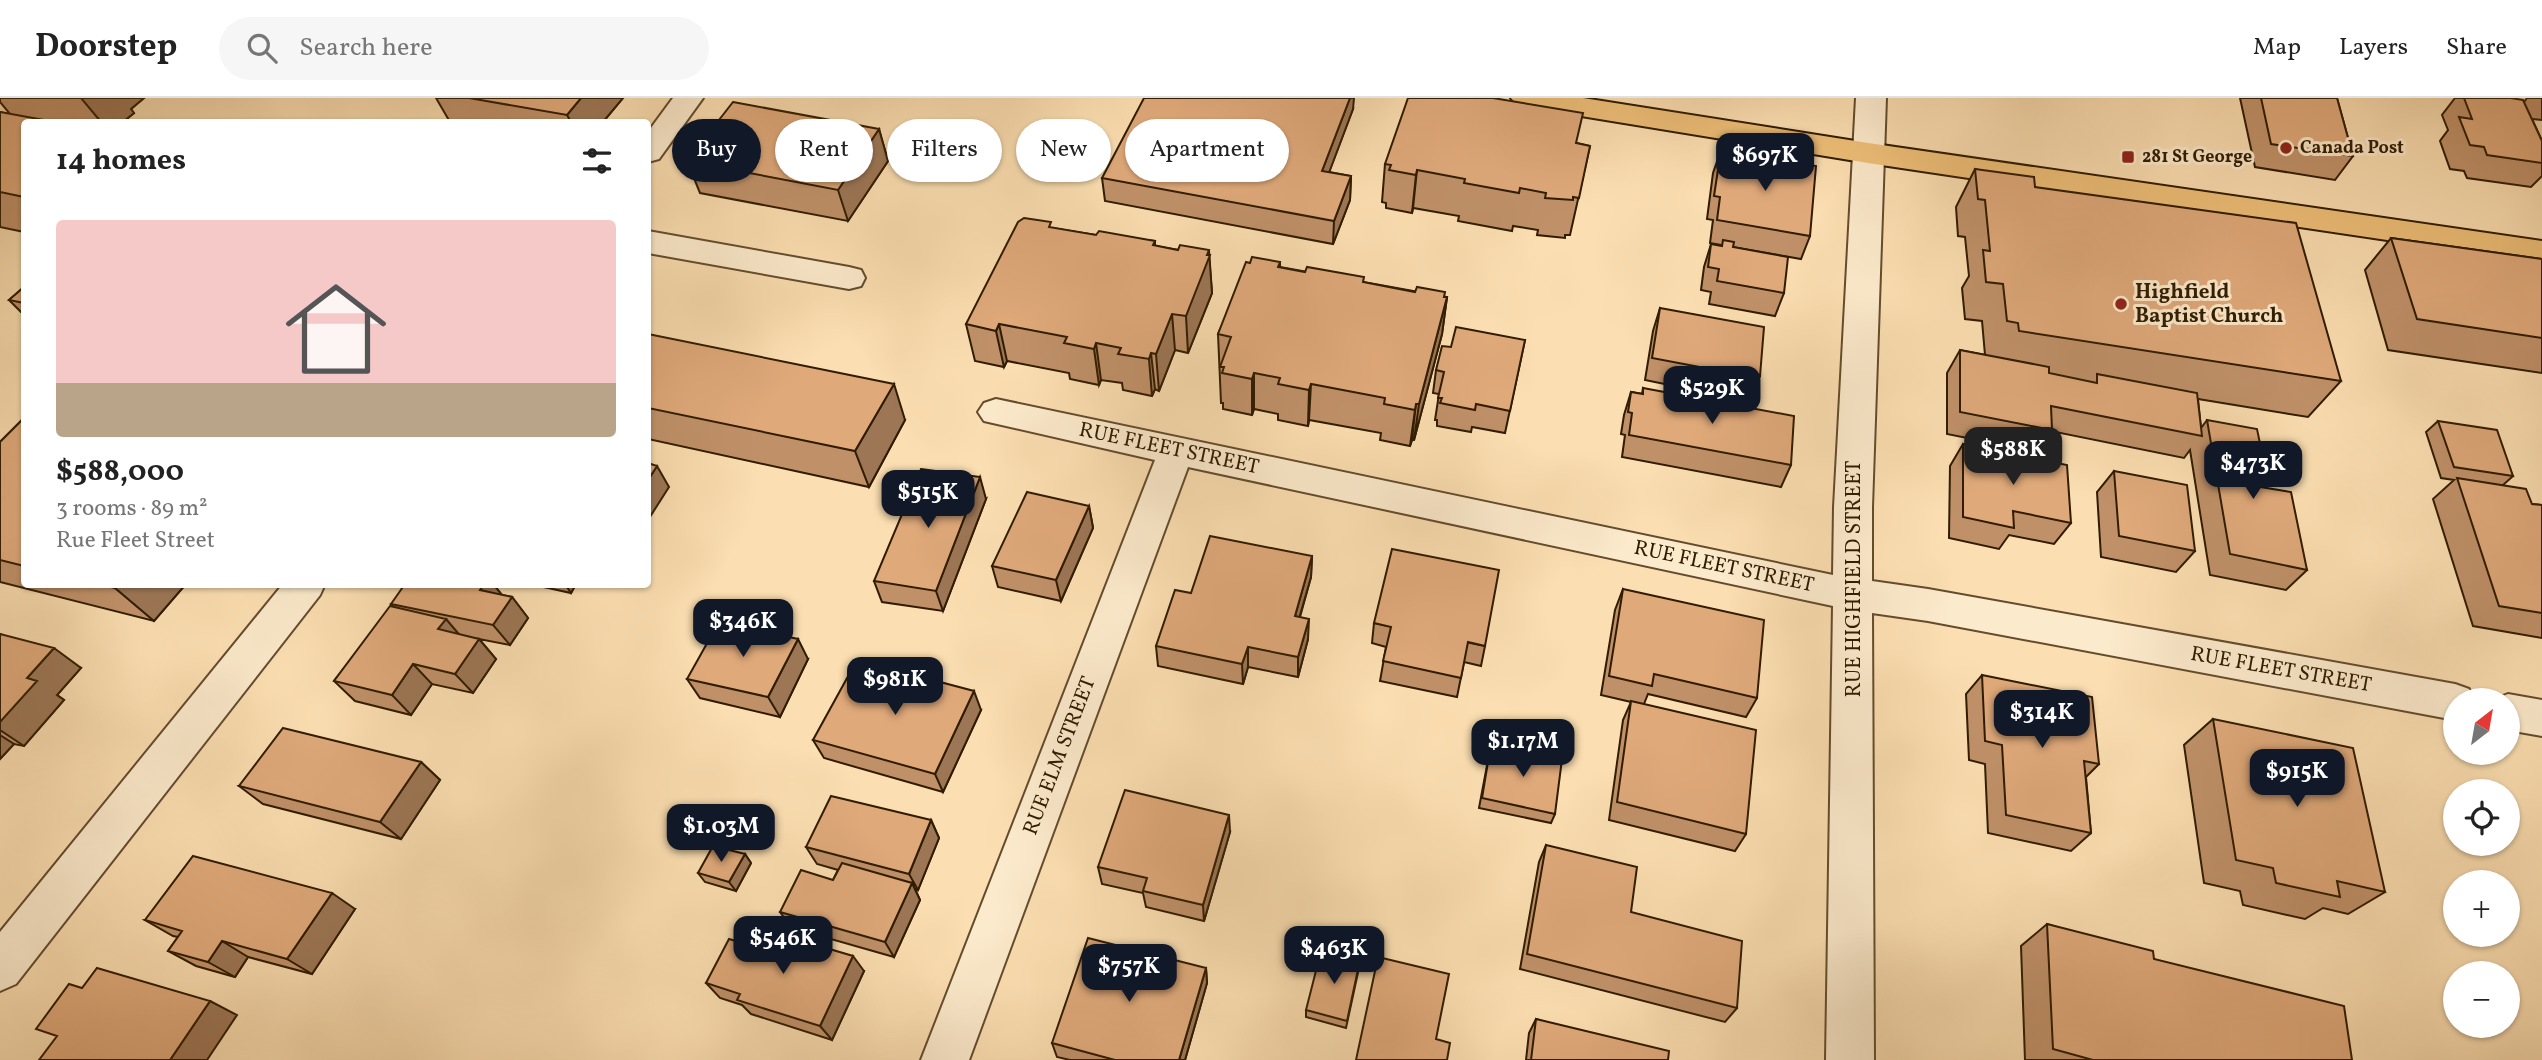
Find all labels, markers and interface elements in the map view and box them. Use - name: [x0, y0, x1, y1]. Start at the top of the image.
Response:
- search box: [219, 17, 709, 80]
- text: Doorstep: [35, 25, 177, 71]
- icon: search: [243, 29, 281, 67]
- text: Search here: [299, 30, 433, 66]
- text: Map: [2253, 31, 2301, 65]
- text: Layers: [2339, 31, 2408, 65]
- text: Share: [2446, 31, 2507, 65]
- chip: Buy: [672, 119, 761, 182]
- chip: Rent: [775, 119, 873, 182]
- chip: Filters: [887, 119, 1002, 182]
- chip: New: [1016, 119, 1111, 182]
- chip: Apartment: [1125, 119, 1289, 182]
- pin: $697K: [1716, 134, 1814, 193]
- place label: Canada Post: [2300, 136, 2404, 161]
- text: 14 homes: [56, 140, 186, 182]
- text: $697K: [1732, 140, 1798, 172]
- marker: Canada Post: [2278, 140, 2294, 156]
- icon: filters: [578, 142, 616, 180]
- place label: 281 St George: [2142, 145, 2252, 170]
- marker: 281 St George: [2120, 149, 2136, 165]
- icon: home: [273, 266, 399, 392]
- place label: Highfield Baptist Church: [2135, 278, 2284, 331]
- marker: Highfield Baptist Church: [2113, 296, 2129, 312]
- pin: $529K: [1663, 366, 1761, 426]
- text: $529K: [1679, 373, 1745, 405]
- street label: RUE FLEET STREET: [1076, 416, 1262, 482]
- pin: $588K: [1964, 428, 2062, 487]
- text: $588K: [1980, 434, 2046, 466]
- pin: $473K: [2204, 442, 2302, 501]
- text: $473K: [2220, 448, 2286, 480]
- text: $588,000: [56, 451, 184, 493]
- street label: RUE HIGHFIELD STREET: [1840, 461, 1869, 697]
- pin: $515K: [879, 470, 977, 530]
- text: $515K: [898, 477, 958, 509]
- text: 3 rooms · 89 m²: [56, 493, 208, 525]
- text: Rue Fleet Street: [56, 525, 215, 557]
- street label: RUE FLEET STREET: [1631, 534, 1817, 600]
- pin: $346K: [694, 600, 792, 659]
- text: $346K: [709, 606, 777, 638]
- street label: RUE FLEET STREET: [2188, 640, 2374, 700]
- pin: $981K: [846, 658, 944, 717]
- text: $981K: [863, 664, 927, 696]
- street label: RUE ELM STREET: [1016, 673, 1104, 839]
- north arrow: [2443, 688, 2520, 765]
- map controls: [2443, 688, 2520, 1038]
- pin: $314K: [1993, 690, 2091, 750]
- text: $314K: [2010, 697, 2074, 729]
- pin: $1.17M: [1466, 720, 1580, 779]
- text: $1.17M: [1487, 726, 1559, 758]
- pin: $915K: [2248, 750, 2346, 809]
- text: $915K: [2266, 756, 2328, 788]
- button: locate: [2443, 779, 2520, 856]
- pin: $1.03M: [664, 804, 778, 864]
- text: $1.03M: [683, 811, 759, 843]
- button: +: [2443, 870, 2520, 947]
- pin: $546K: [734, 916, 832, 976]
- text: $546K: [749, 923, 817, 955]
- pin: $463K: [1285, 926, 1383, 986]
- text: $463K: [1300, 933, 1368, 965]
- pin: $757K: [1080, 944, 1178, 1004]
- text: $757K: [1098, 951, 1160, 983]
- button: −: [2443, 961, 2520, 1038]

